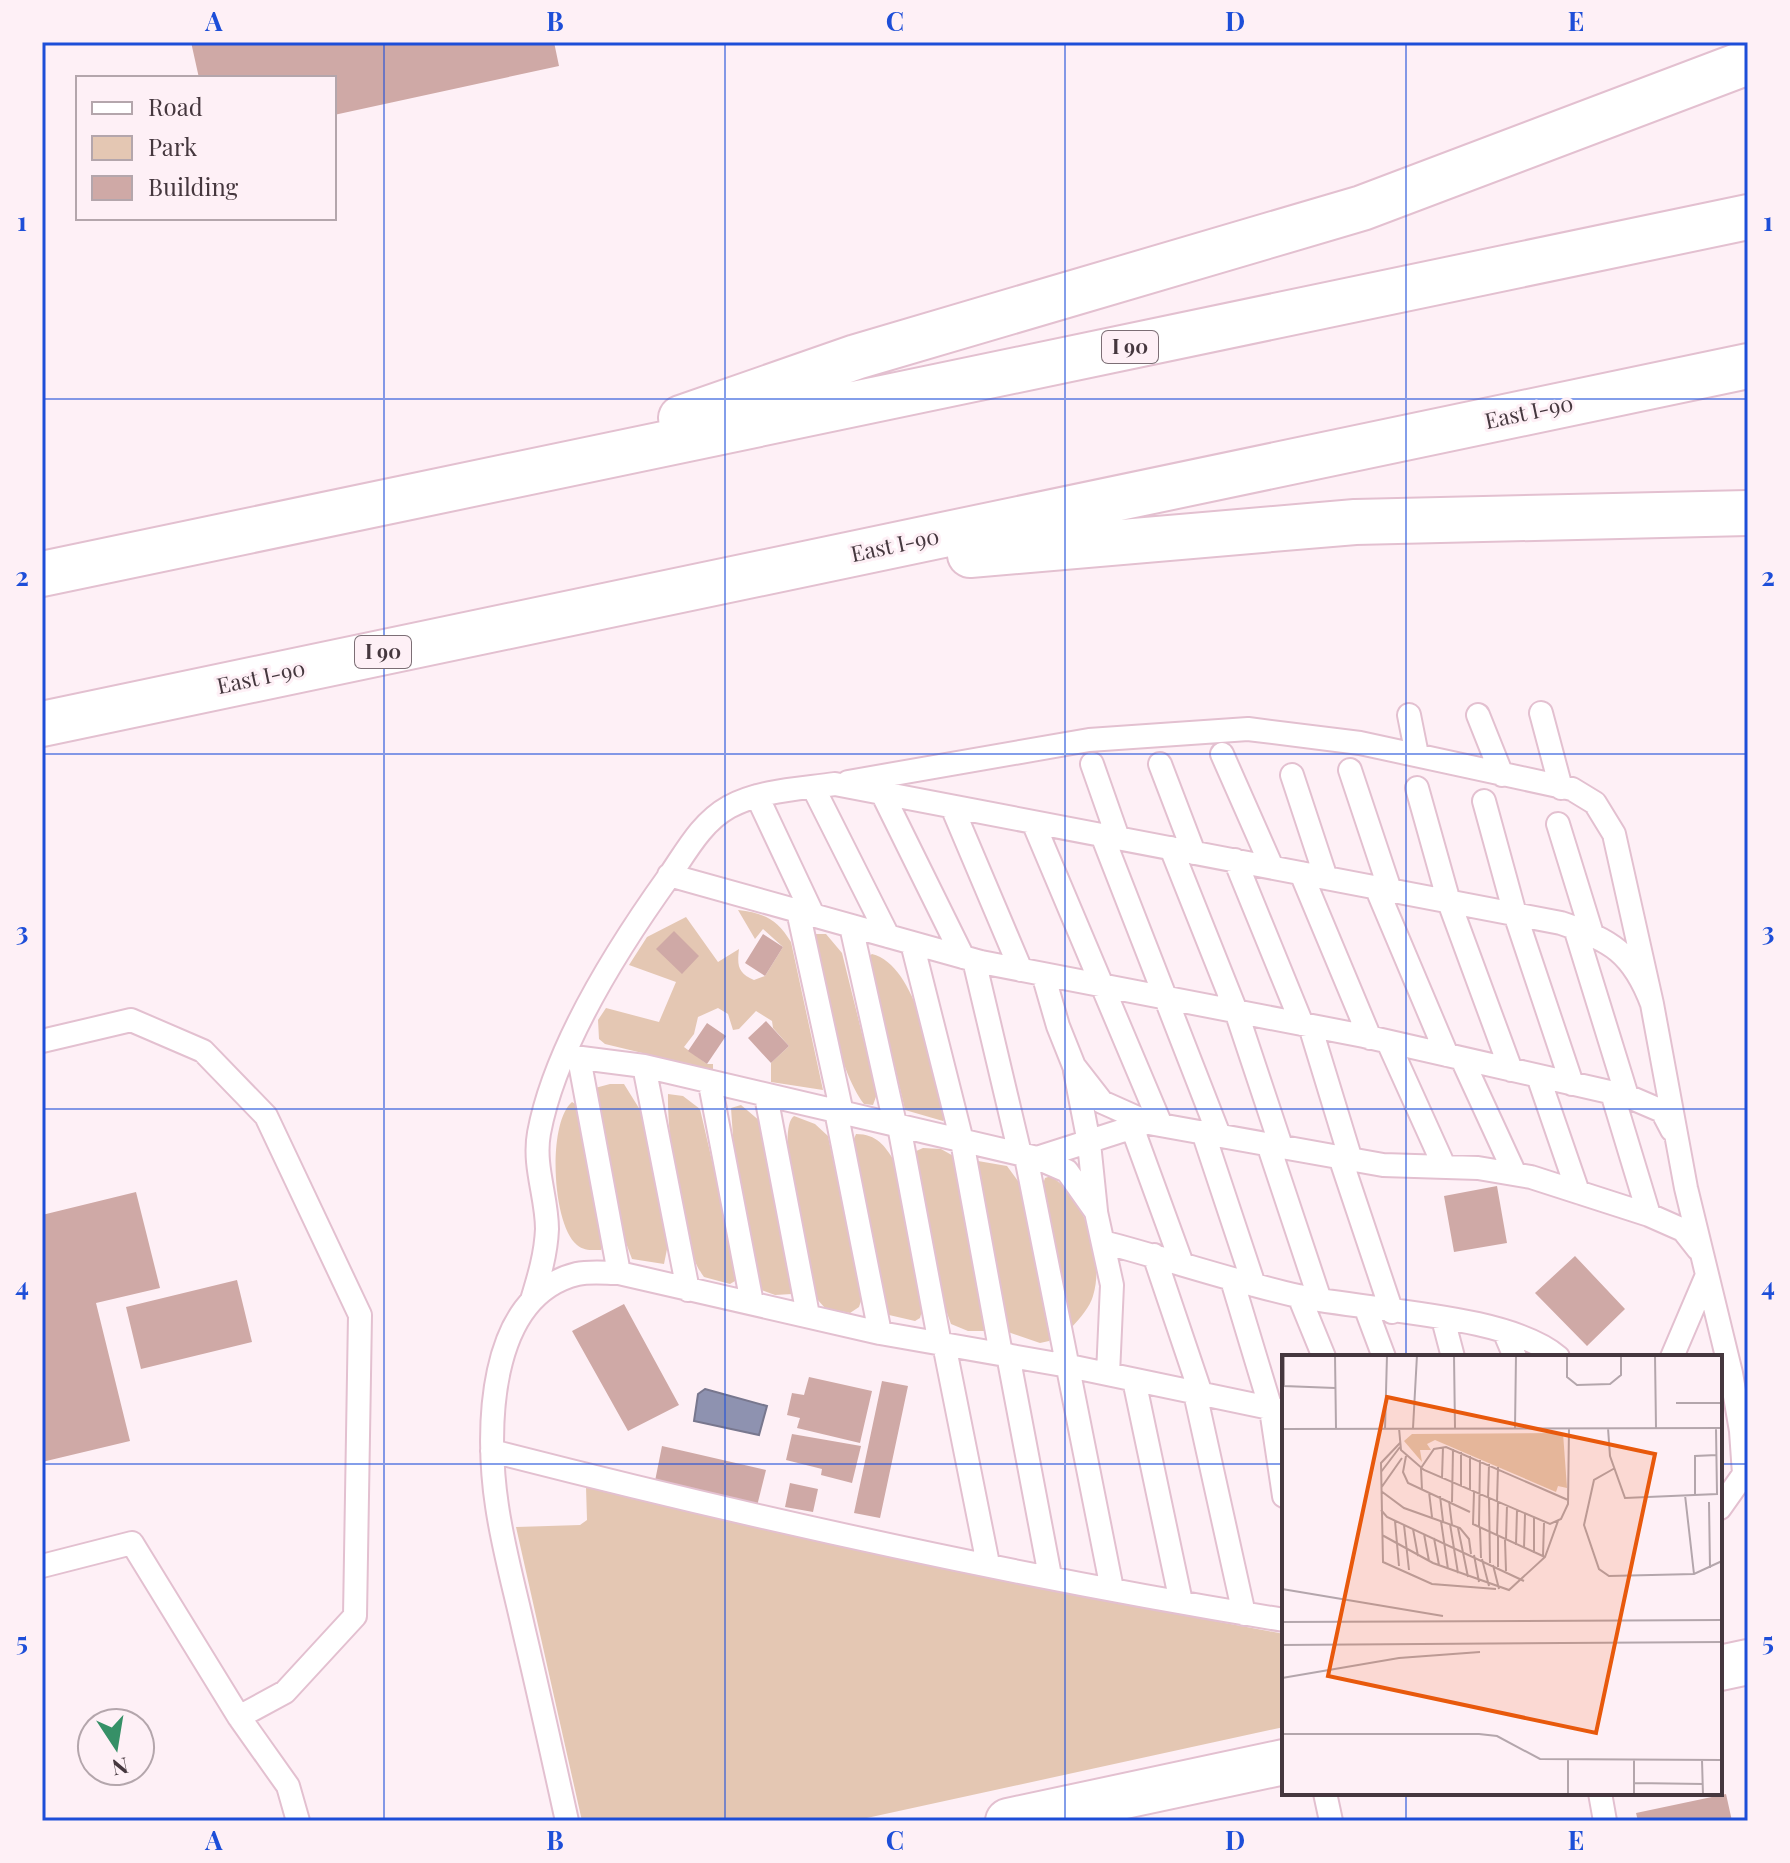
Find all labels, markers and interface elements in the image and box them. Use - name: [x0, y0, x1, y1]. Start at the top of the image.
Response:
- text: A: [204, 3, 223, 38]
- text: B: [546, 3, 564, 38]
- text: C: [886, 3, 904, 38]
- text: D: [1225, 3, 1245, 38]
- text: E: [1568, 3, 1584, 38]
- legend: [76, 76, 336, 220]
- text: Road: [148, 90, 203, 122]
- text: Park: [148, 130, 198, 162]
- text: Building: [148, 170, 239, 202]
- text: 1: [17, 203, 27, 238]
- text: 1: [1763, 203, 1773, 238]
- road number: I 90: [1102, 331, 1158, 363]
- street label: East I-90: [1482, 387, 1576, 435]
- street label: East I-90: [848, 520, 942, 568]
- text: 2: [15, 558, 29, 593]
- text: 2: [1761, 558, 1775, 593]
- road number: I 90: [355, 636, 411, 668]
- street label: East I-90: [214, 652, 308, 700]
- text: 3: [16, 913, 28, 948]
- text: 3: [1762, 913, 1774, 948]
- text: 4: [15, 1268, 29, 1303]
- text: 4: [1761, 1268, 1775, 1303]
- inset map: [1282, 1355, 1722, 1795]
- text: 5: [16, 1623, 28, 1658]
- text: 5: [1762, 1623, 1774, 1658]
- north arrow: [76, 1707, 156, 1787]
- text: N: [109, 1751, 131, 1784]
- text: A: [204, 1822, 223, 1857]
- text: B: [546, 1822, 564, 1857]
- text: C: [886, 1822, 904, 1857]
- text: D: [1225, 1822, 1245, 1857]
- text: E: [1568, 1822, 1584, 1857]

